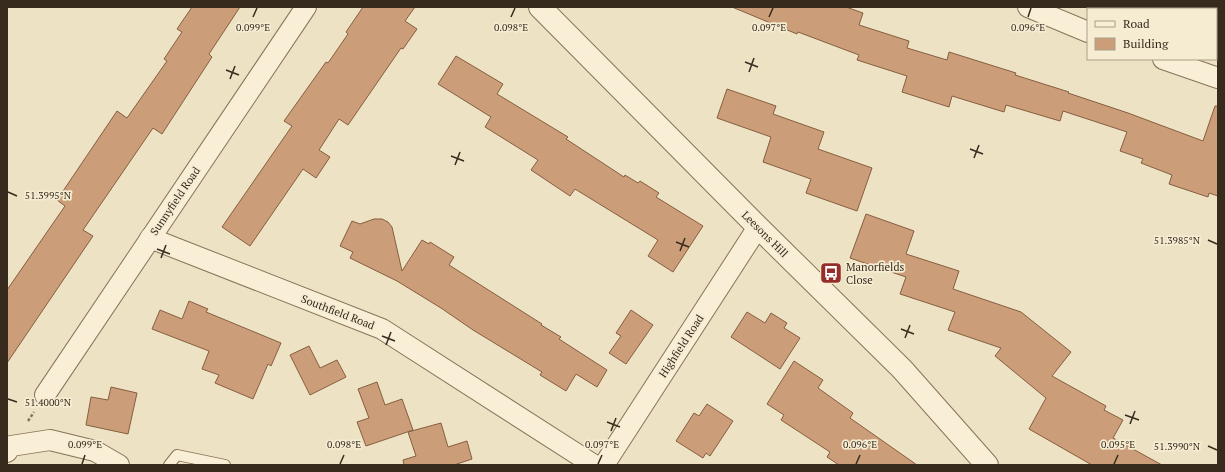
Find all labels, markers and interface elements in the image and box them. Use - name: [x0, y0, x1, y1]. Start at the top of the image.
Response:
- legend: [1087, 8, 1217, 60]
- text: Road: [1123, 16, 1150, 31]
- text: 0.099°E: [236, 21, 270, 34]
- text: 0.098°E: [494, 21, 528, 34]
- text: 0.097°E: [752, 21, 786, 34]
- text: 0.096°E: [1011, 21, 1045, 34]
- text: Building: [1123, 36, 1169, 51]
- street label: Sunnyfield Road: [147, 164, 203, 238]
- text: 51.3995°N: [25, 189, 72, 202]
- street label: Leesons Hill: [739, 208, 791, 260]
- text: 51.3985°N: [1154, 234, 1201, 247]
- bus stop icon: Manorfields Close: [818, 260, 844, 286]
- place label: Manorfields Close: [846, 260, 904, 287]
- street label: Southfield Road: [299, 292, 377, 332]
- street label: Highfield Road: [655, 312, 707, 380]
- text: 51.4000°N: [25, 396, 72, 409]
- text: 0.099°E: [68, 438, 102, 451]
- text: 0.098°E: [327, 438, 361, 451]
- text: 0.097°E: [585, 438, 619, 451]
- text: 0.096°E: [843, 438, 877, 451]
- text: 0.095°E: [1101, 438, 1135, 451]
- text: 51.3990°N: [1154, 440, 1201, 453]

